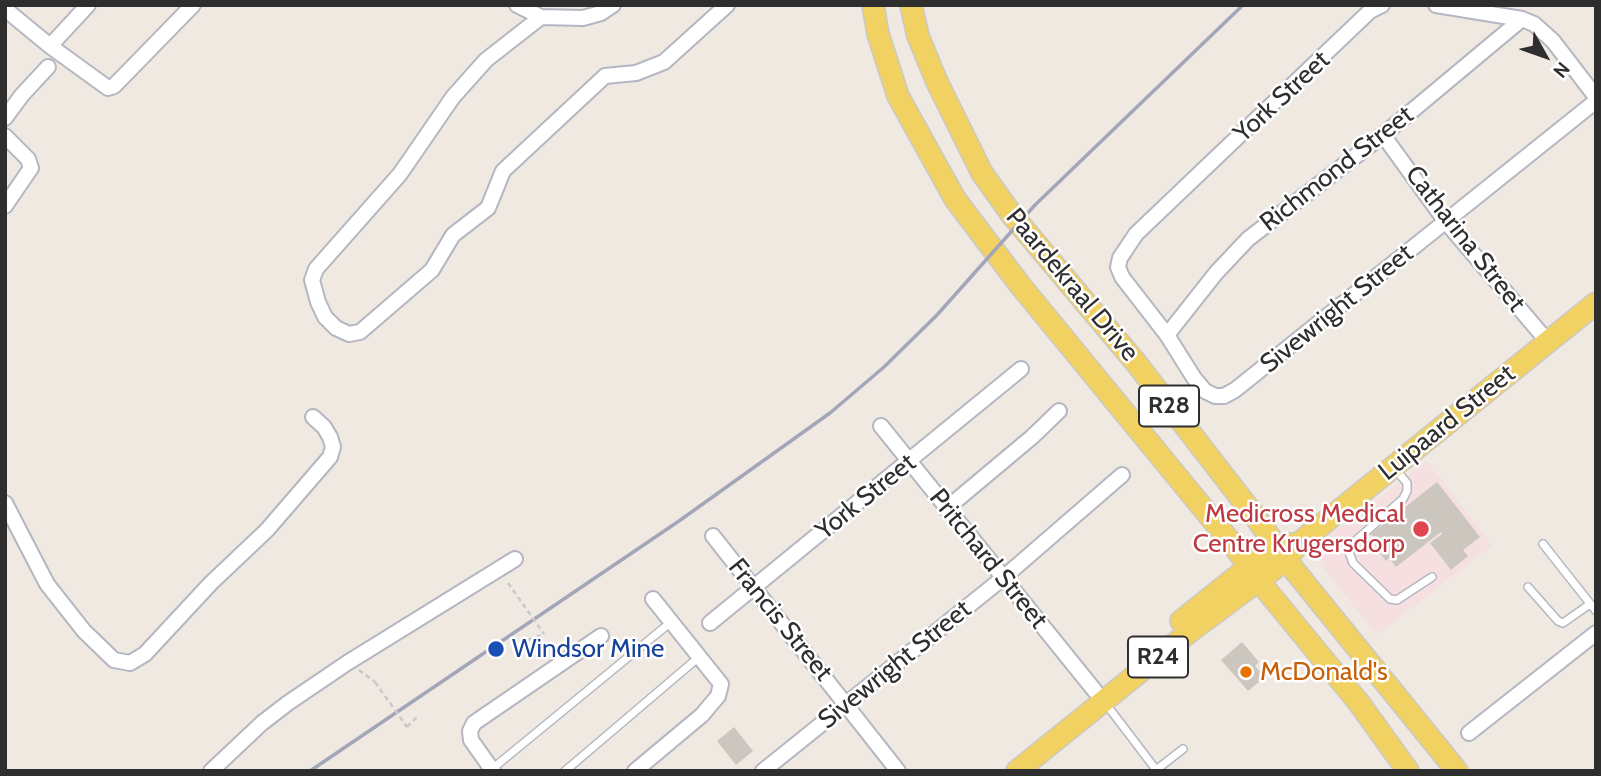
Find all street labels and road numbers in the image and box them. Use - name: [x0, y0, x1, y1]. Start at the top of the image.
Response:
- street label: York Street: [1228, 45, 1336, 149]
- street label: Richmond Street: [1254, 100, 1420, 238]
- street label: Catharina Street: [1398, 160, 1532, 318]
- street label: Paardekraal Drive: [999, 202, 1145, 368]
- street label: Sivewright Street: [1254, 238, 1420, 380]
- street label: Luipaard Street: [1373, 359, 1521, 487]
- road number: R28: [1139, 386, 1199, 426]
- street label: York Street: [810, 447, 922, 547]
- street label: Pritchard Street: [922, 483, 1054, 635]
- street label: Francis Street: [721, 553, 839, 687]
- street label: Sivewright Street: [812, 594, 978, 736]
- road number: R24: [1128, 636, 1188, 678]

